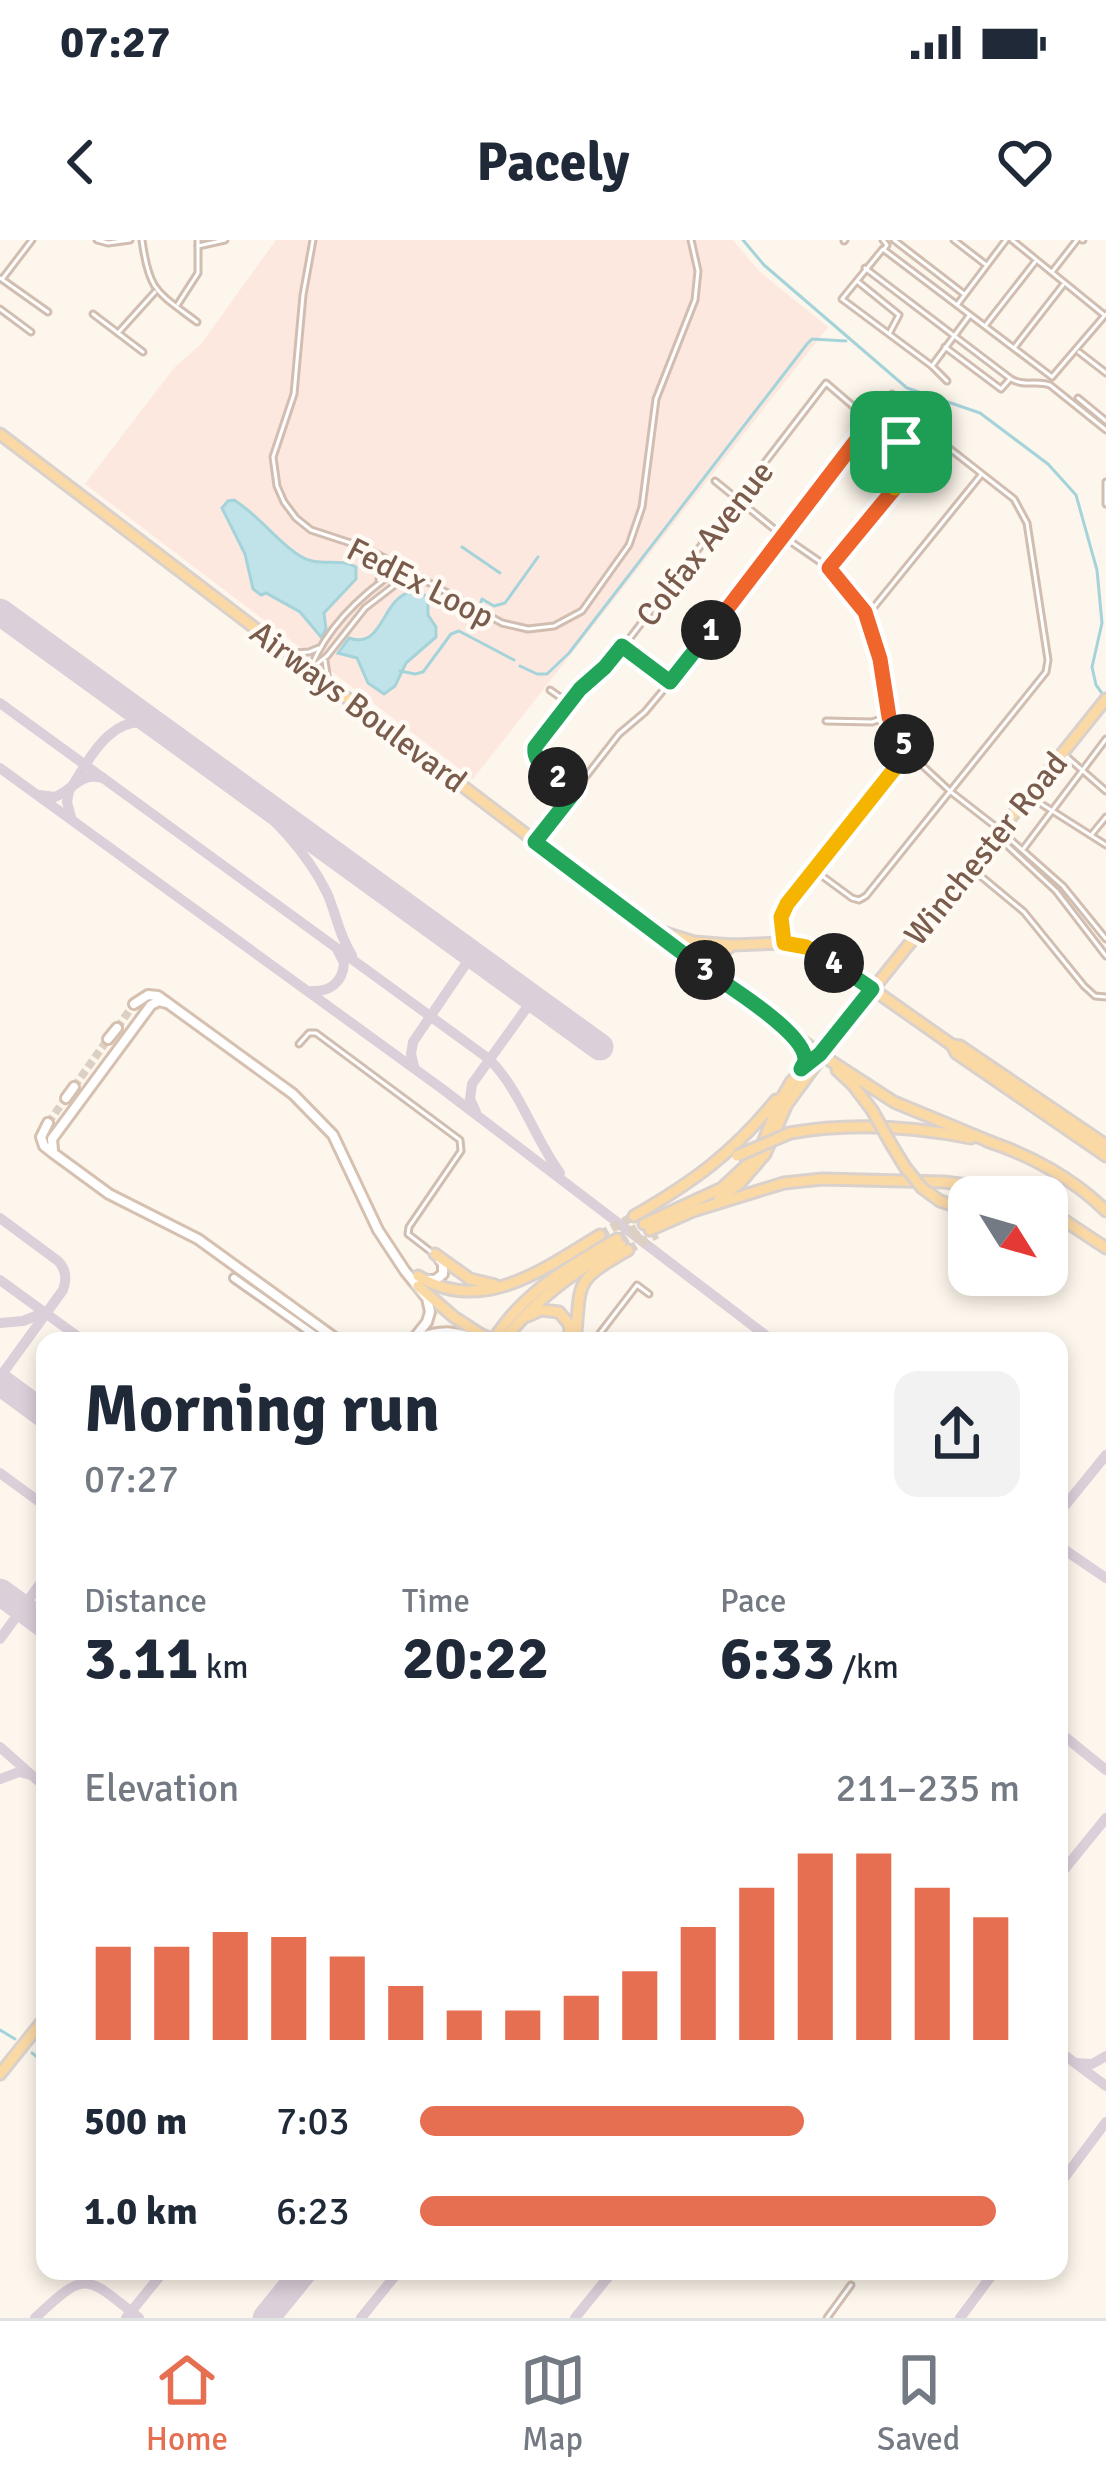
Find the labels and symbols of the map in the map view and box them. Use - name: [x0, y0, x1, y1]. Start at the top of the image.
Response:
- pin: [850, 391, 952, 493]
- street label: Colfax Avenue: [628, 453, 783, 635]
- street label: FedEx Loop: [340, 529, 501, 638]
- pin: 1: [681, 600, 741, 660]
- street label: Airways Boulevard: [242, 612, 475, 802]
- pin: 5: [874, 714, 934, 774]
- street label: Winchester Road: [896, 744, 1077, 954]
- pin: 2: [528, 747, 588, 807]
- pin: 4: [804, 933, 864, 993]
- pin: 3: [675, 940, 735, 1000]
- north arrow: [948, 1176, 1068, 1296]

